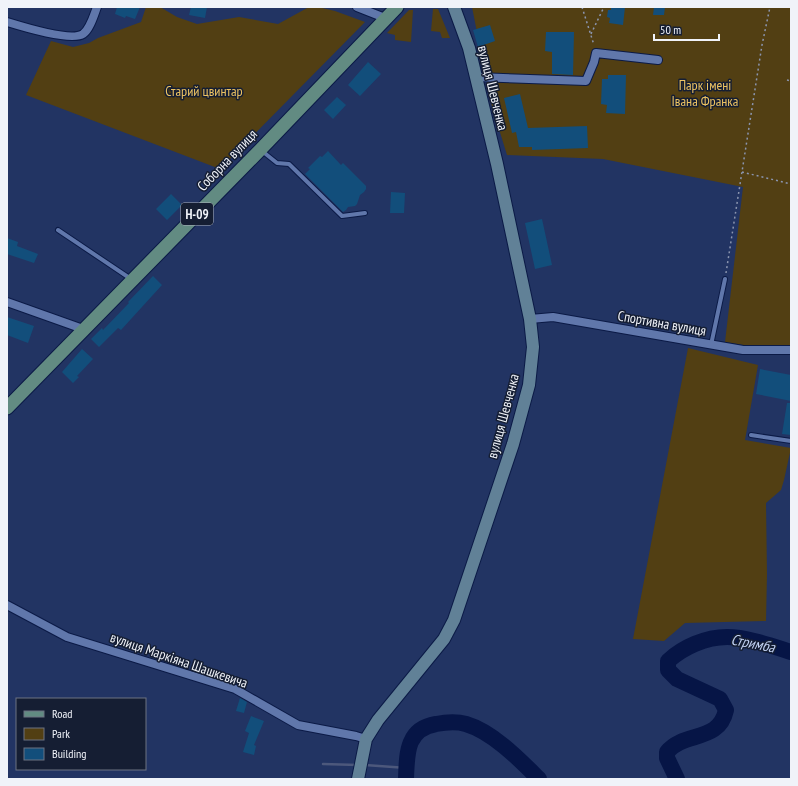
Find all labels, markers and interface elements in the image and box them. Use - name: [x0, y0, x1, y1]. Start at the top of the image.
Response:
- scale bar: [654, 16, 719, 42]
- text: 50 m: [660, 22, 681, 37]
- street label: вулиця Шевченка: [474, 44, 512, 132]
- park label: Парк імені Івана Франка: [672, 76, 738, 110]
- park label: Старий цвинтар: [165, 82, 243, 100]
- street label: Соборна вулиця: [193, 125, 261, 195]
- road number: Н-09: [181, 203, 213, 225]
- street label: Спортивна вулиця: [616, 306, 708, 340]
- street label: вулиця Шевченка: [483, 372, 523, 460]
- street label: вулиця Маркіяна Шашкевича: [108, 628, 250, 692]
- water label: Стримба: [729, 629, 778, 657]
- legend: [16, 698, 146, 770]
- text: Road: [52, 706, 72, 721]
- text: Park: [52, 726, 70, 741]
- text: Building: [52, 746, 87, 761]

